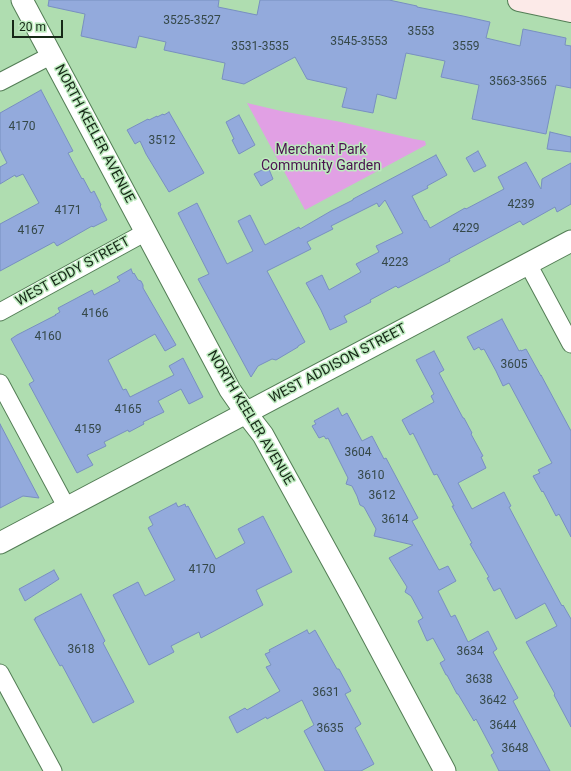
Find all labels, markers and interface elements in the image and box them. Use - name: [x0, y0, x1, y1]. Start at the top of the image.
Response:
- scale bar: [14, 12, 65, 38]
- house number: 3525-3527: [163, 14, 221, 28]
- text: 20 m: [19, 20, 46, 34]
- house number: 3553: [408, 25, 434, 39]
- house number: 3545-3553: [330, 35, 388, 49]
- house number: 3531-3535: [231, 40, 289, 54]
- house number: 3559: [453, 40, 479, 54]
- street label: NORTH KEELER AVENUE: [50, 62, 138, 206]
- house number: 3563-3565: [489, 75, 547, 89]
- house number: 4170: [9, 120, 35, 134]
- house number: 3512: [149, 134, 175, 148]
- park label: Merchant Park Community Garden: [261, 142, 381, 174]
- house number: 4239: [508, 198, 534, 212]
- house number: 4171: [55, 204, 81, 218]
- house number: 4229: [453, 222, 479, 236]
- house number: 4167: [18, 224, 44, 238]
- street label: WEST EDDY STREET: [13, 234, 133, 310]
- house number: 4223: [382, 256, 408, 270]
- house number: 4166: [82, 307, 108, 321]
- street label: WEST ADDISON STREET: [267, 321, 409, 407]
- house number: 4160: [35, 330, 61, 344]
- street label: NORTH KEELER AVENUE: [203, 348, 297, 488]
- house number: 3605: [501, 358, 527, 372]
- house number: 4165: [115, 403, 141, 417]
- house number: 4159: [75, 423, 101, 437]
- house number: 3604: [345, 446, 371, 460]
- house number: 3610: [358, 469, 384, 483]
- house number: 3612: [369, 489, 395, 503]
- house number: 3614: [382, 513, 408, 527]
- house number: 4170: [189, 563, 215, 577]
- house number: 3618: [68, 643, 94, 657]
- house number: 3634: [457, 645, 483, 659]
- house number: 3638: [466, 673, 492, 687]
- house number: 3631: [313, 686, 339, 700]
- house number: 3642: [480, 694, 506, 708]
- house number: 3644: [490, 719, 516, 733]
- house number: 3635: [317, 722, 343, 736]
- house number: 3648: [502, 742, 528, 756]

